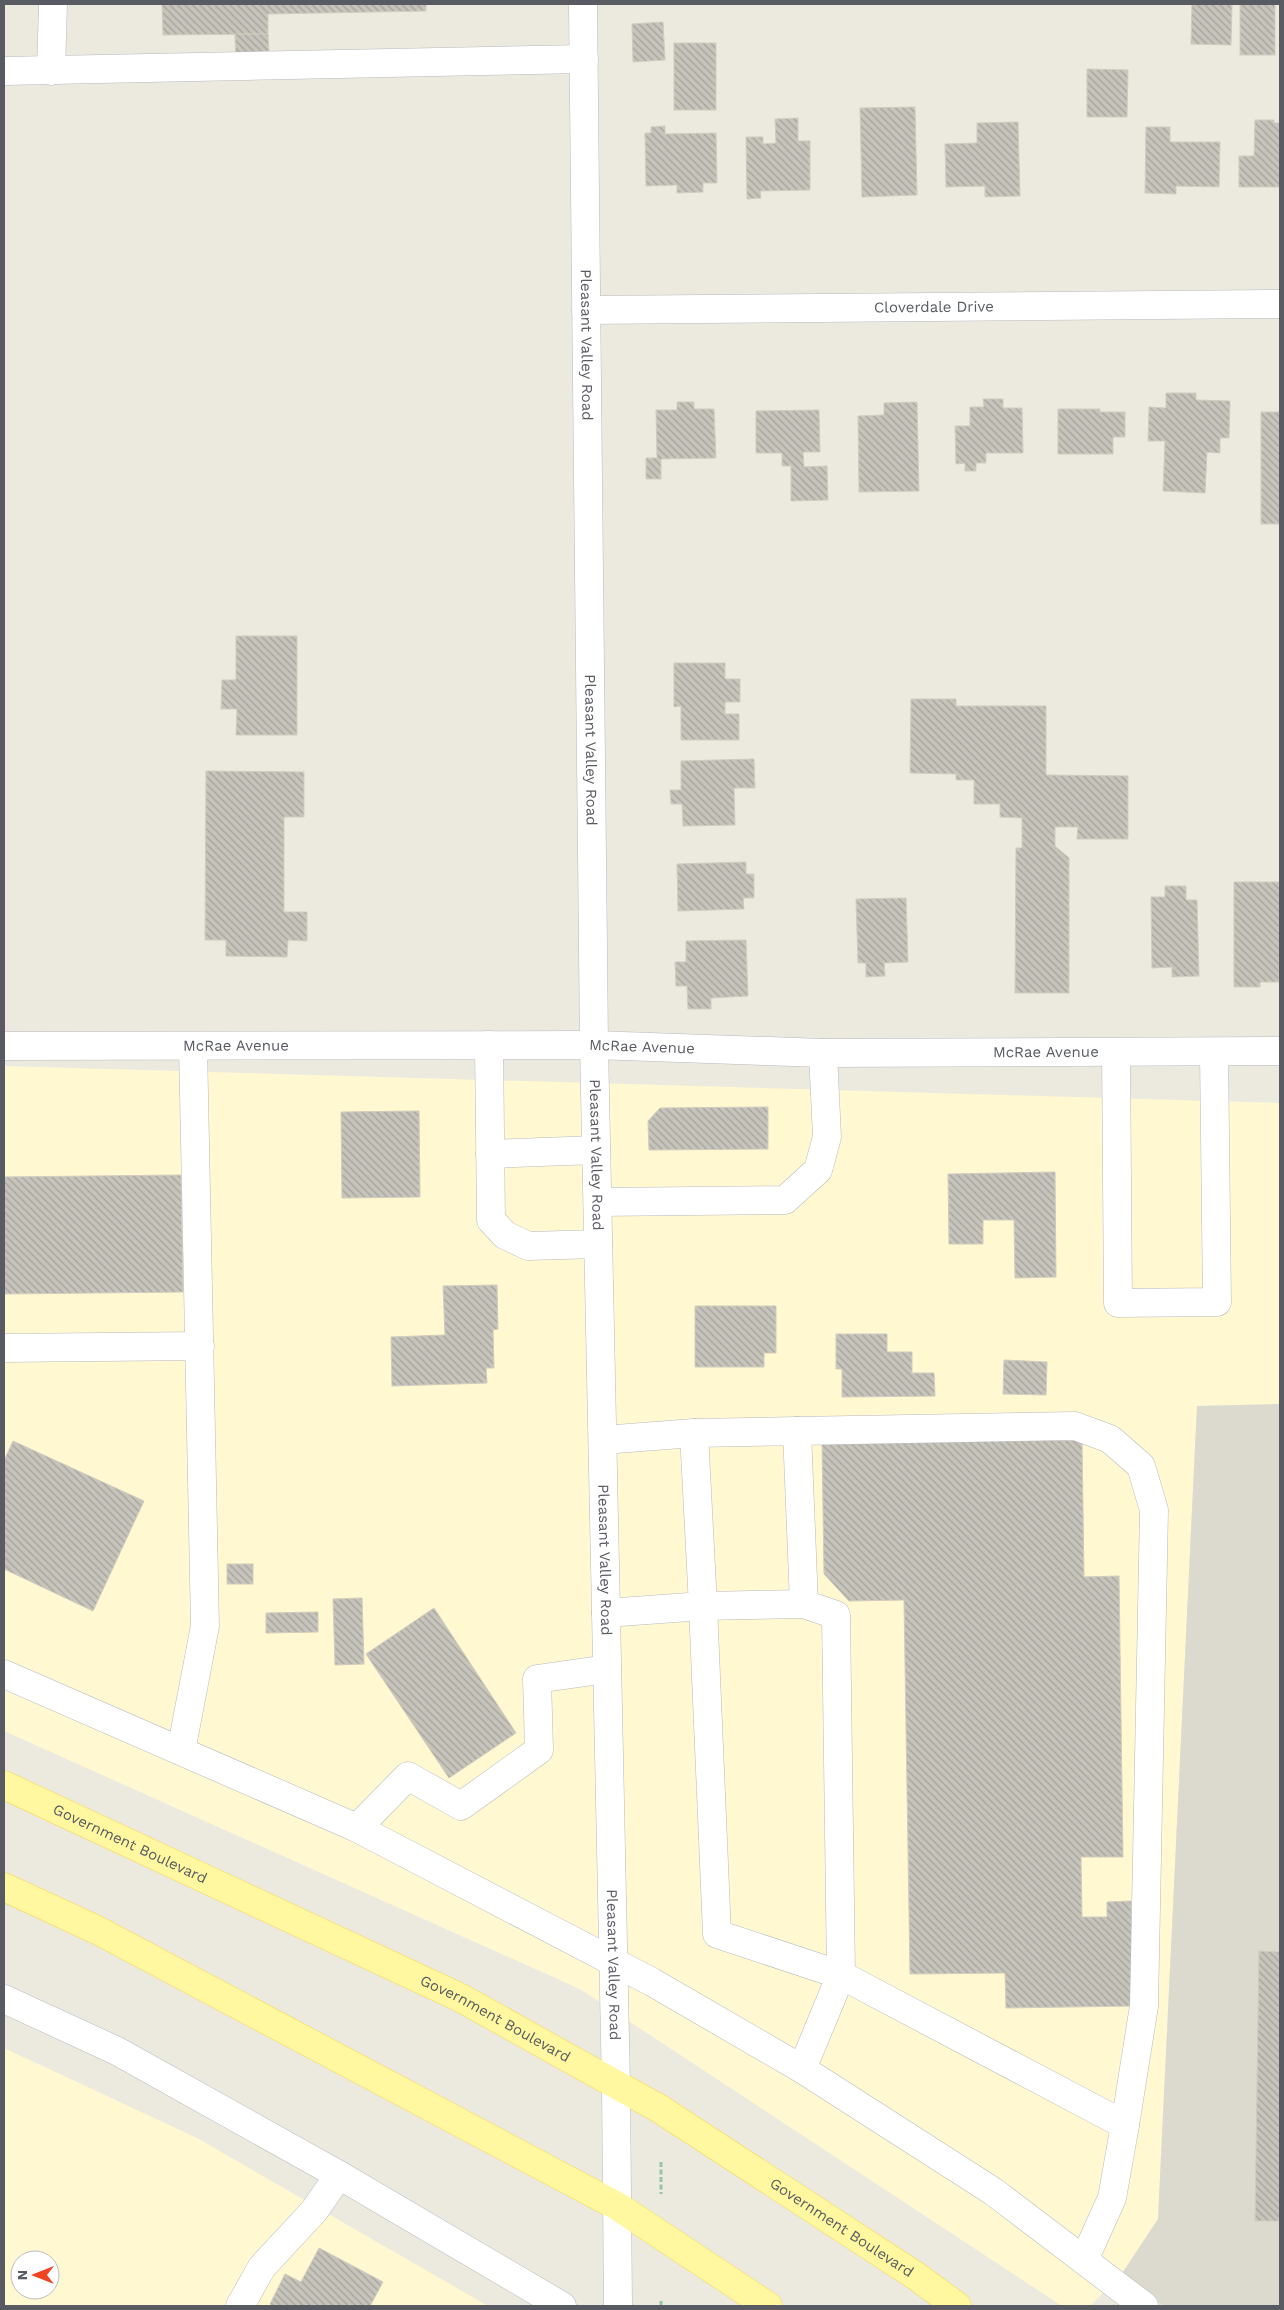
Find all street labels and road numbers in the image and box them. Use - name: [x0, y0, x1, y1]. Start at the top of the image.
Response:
- street label: Pleasant Valley Road: [577, 269, 596, 421]
- street label: Cloverdale Drive: [874, 297, 994, 317]
- street label: Pleasant Valley Road: [581, 674, 601, 826]
- street label: McRae Avenue: [589, 1036, 695, 1058]
- street label: McRae Avenue: [183, 1037, 289, 1055]
- street label: McRae Avenue: [993, 1043, 1099, 1061]
- street label: Pleasant Valley Road: [586, 1079, 607, 1231]
- street label: Pleasant Valley Road: [594, 1484, 615, 1636]
- street label: Government Boulevard: [50, 1800, 210, 1887]
- street label: Pleasant Valley Road: [603, 1889, 624, 2041]
- street label: Government Boulevard: [417, 1971, 573, 2066]
- street label: Government Boulevard: [766, 2174, 917, 2281]

